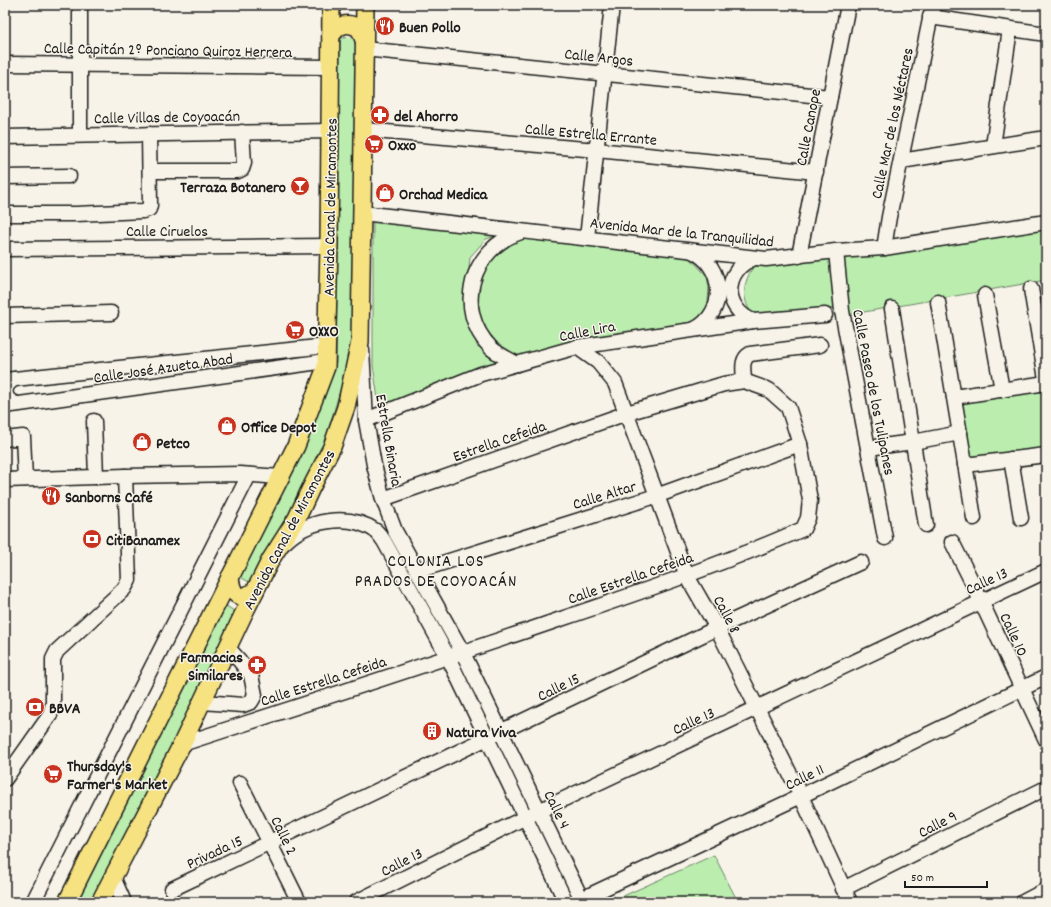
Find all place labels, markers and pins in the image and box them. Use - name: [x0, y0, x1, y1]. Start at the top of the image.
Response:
- restaurant icon: Buen Pollo: [374, 15, 396, 37]
- place label: Buen Pollo: [399, 17, 461, 40]
- pharmacy icon: del Ahorro: [369, 104, 391, 126]
- place label: del Ahorro: [394, 106, 458, 129]
- supermarket icon: Oxxo: [363, 133, 385, 155]
- place label: Oxxo: [388, 135, 416, 158]
- bar icon: Terraza Botanero: [289, 175, 311, 197]
- place label: Terraza Botanero: [180, 177, 286, 200]
- shop icon: Orchad Medica: [374, 182, 396, 204]
- place label: Orchad Medica: [399, 184, 489, 207]
- supermarket icon: OXXO: [284, 319, 306, 341]
- place label: OXXO: [309, 321, 339, 344]
- shop icon: Office Depot: [216, 415, 238, 437]
- place label: Office Depot: [241, 417, 316, 440]
- shop icon: Petco: [131, 431, 153, 453]
- place label: Petco: [156, 433, 190, 456]
- restaurant icon: Sanborns Café: [40, 485, 62, 507]
- place label: Sanborns Café: [65, 487, 153, 510]
- bank icon: CitiBanamex: [81, 528, 103, 550]
- place label: CitiBanamex: [106, 530, 180, 553]
- place label: Farmacias Similares: [180, 647, 243, 688]
- pharmacy icon: Farmacias Similares: [246, 654, 268, 676]
- bank icon: BBVA: [24, 696, 46, 718]
- place label: BBVA: [49, 698, 81, 721]
- building icon: Natura Viva: [421, 720, 443, 742]
- place label: Natura Viva: [446, 722, 518, 745]
- place label: Thursday's Farmer's Market: [67, 756, 168, 797]
- supermarket icon: Thursday's Farmer's Market: [42, 763, 64, 785]

